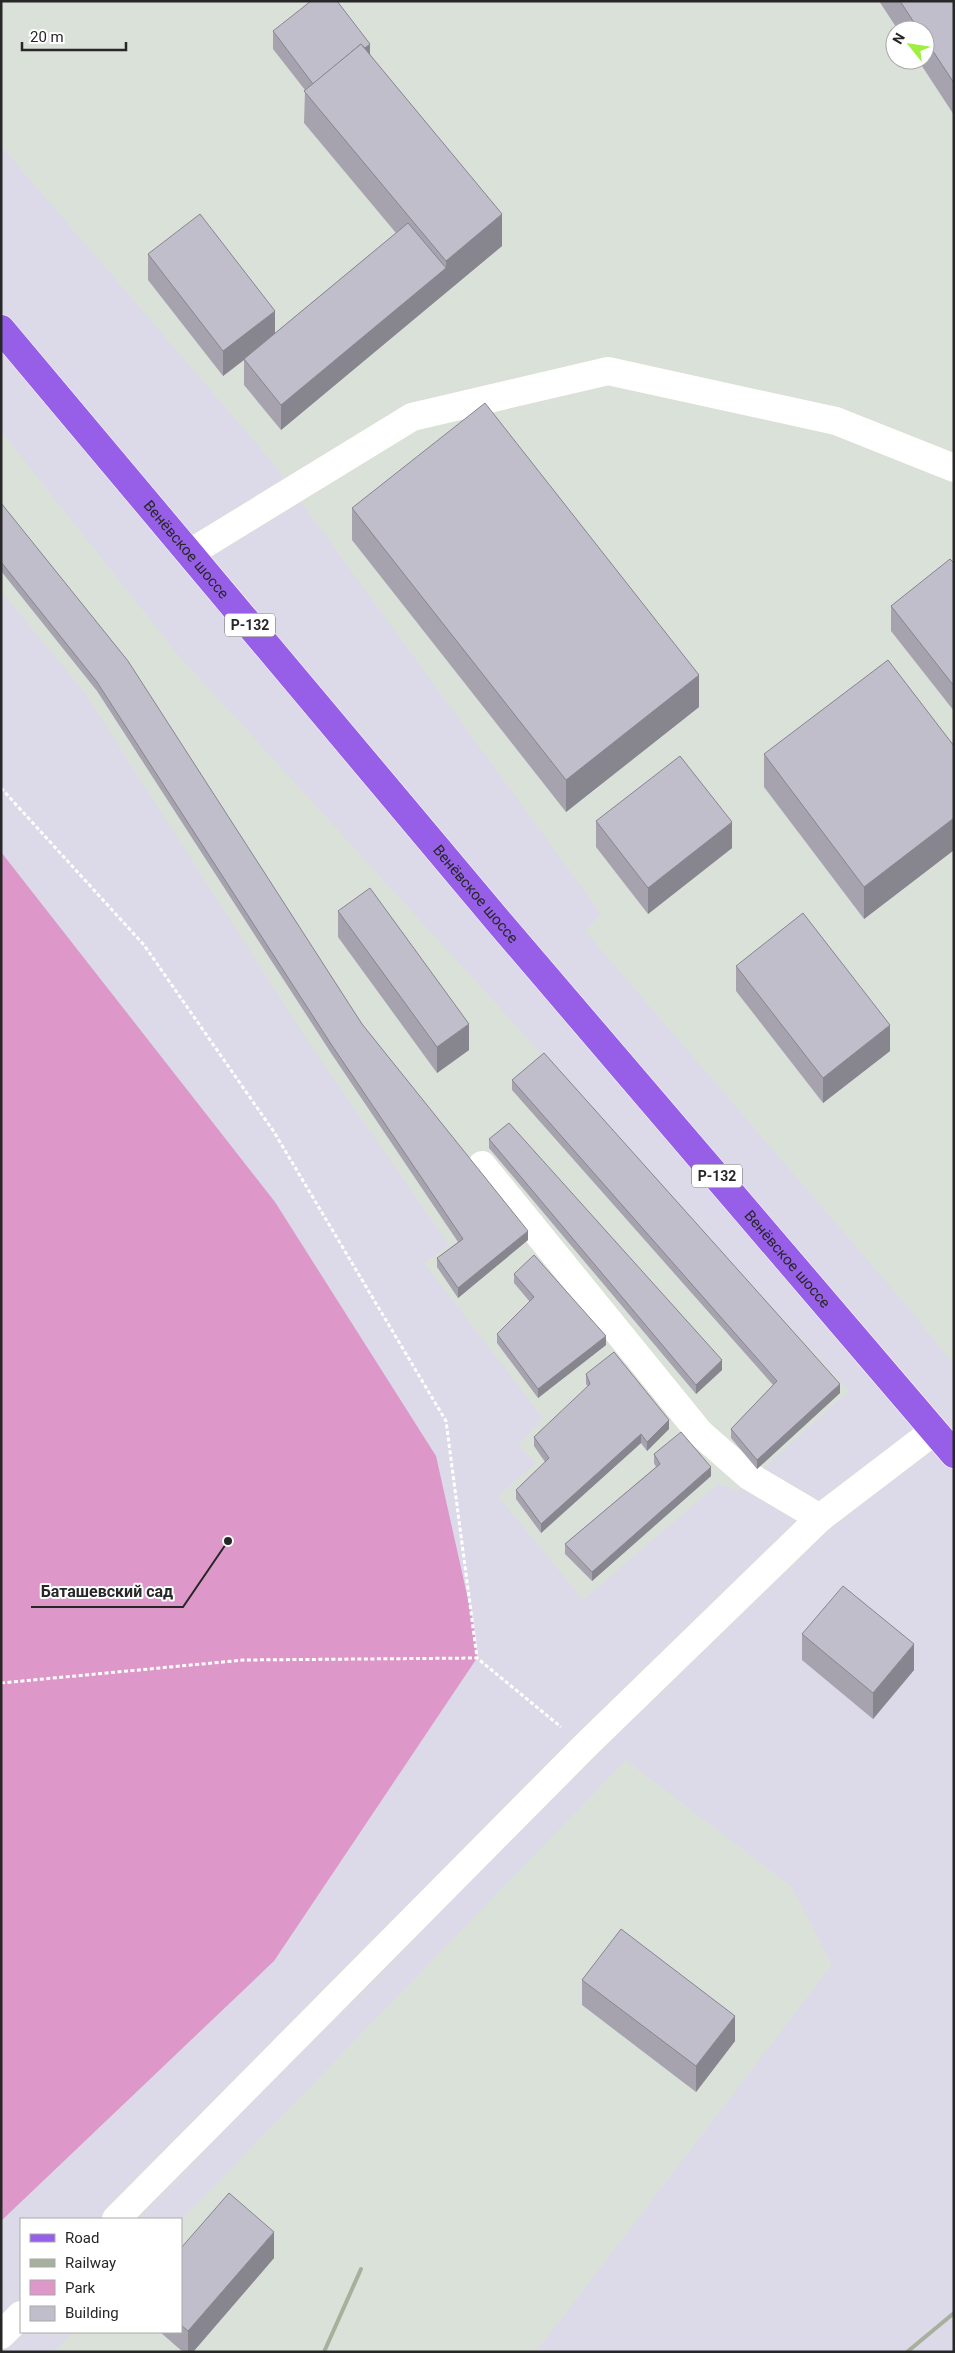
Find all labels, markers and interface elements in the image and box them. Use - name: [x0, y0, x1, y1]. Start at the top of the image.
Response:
- scale bar: [22, 20, 126, 52]
- north arrow: [885, 20, 935, 70]
- text: 20 m: [30, 28, 64, 46]
- text: N: [889, 30, 908, 47]
- street label: Венёвское шоссе: [140, 497, 233, 602]
- road number: Р-132: [225, 614, 275, 636]
- street label: Венёвское шоссе: [429, 841, 522, 947]
- road number: Р-132: [692, 1164, 742, 1188]
- street label: Венёвское шоссе: [741, 1207, 834, 1312]
- callout: Баташевский сад: [31, 1576, 183, 1607]
- text: Баташевский сад: [41, 1582, 173, 1601]
- legend: [20, 2218, 182, 2333]
- text: Road: [65, 2229, 99, 2247]
- text: Railway: [65, 2254, 116, 2272]
- text: Park: [65, 2279, 96, 2297]
- text: Building: [65, 2304, 119, 2322]

